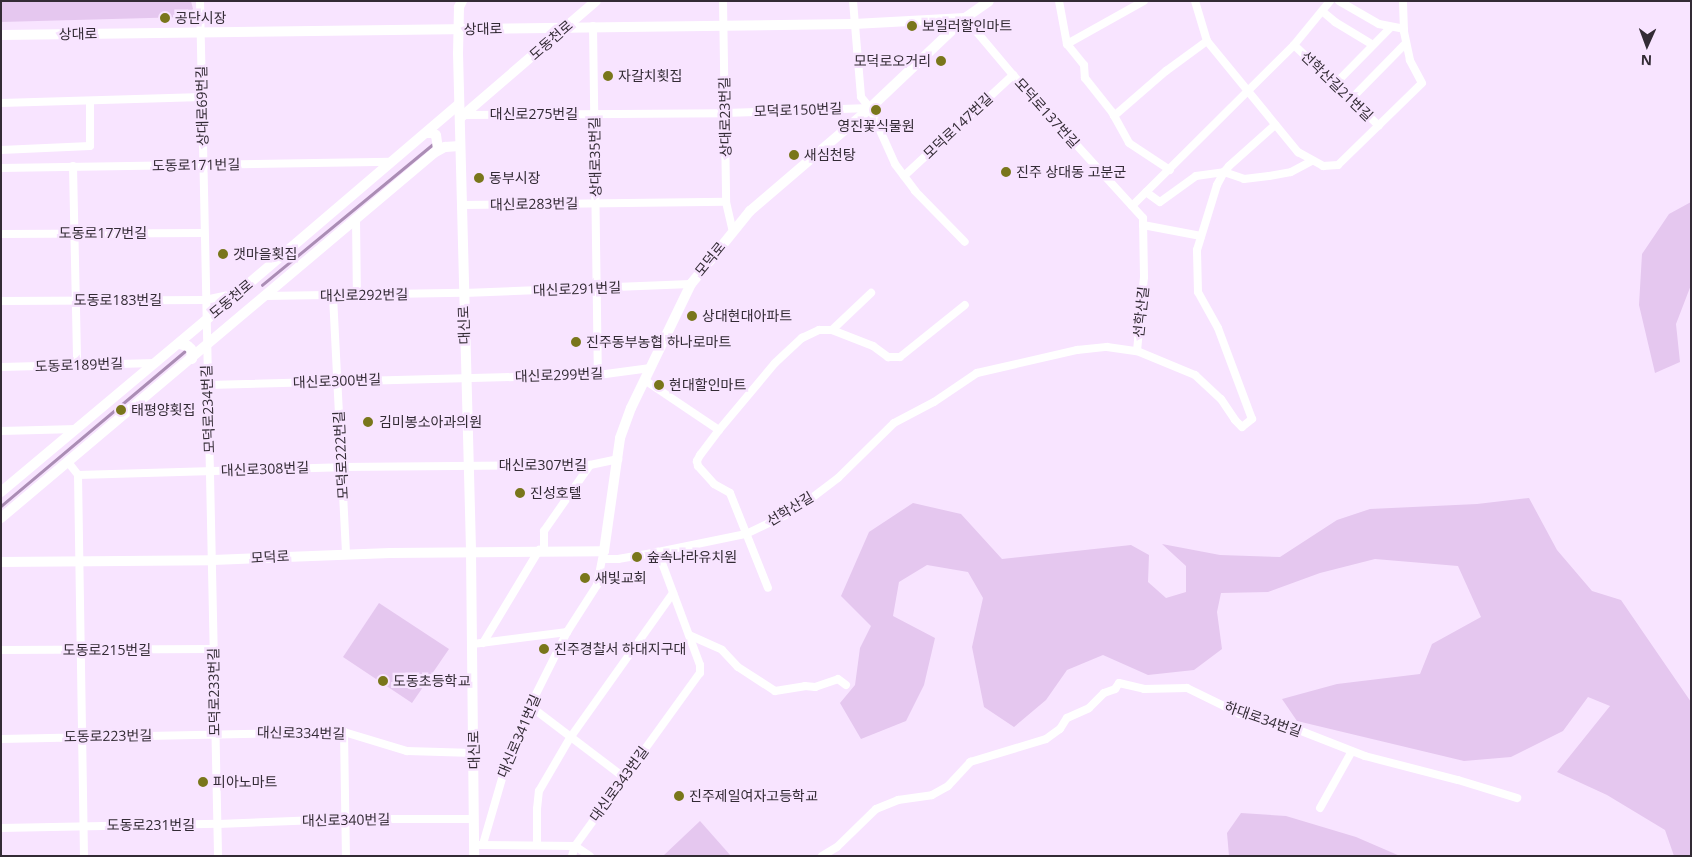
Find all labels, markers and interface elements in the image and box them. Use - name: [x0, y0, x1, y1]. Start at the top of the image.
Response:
- place label: 공단시장: [175, 10, 227, 26]
- marker: 공단시장: [159, 12, 171, 24]
- street label: 도동천로: [526, 17, 576, 63]
- place label: 보일러할인마트: [922, 18, 1012, 34]
- street label: 상대로: [464, 20, 502, 38]
- marker: 보일러할인마트: [906, 20, 918, 32]
- north arrow: [1622, 20, 1672, 70]
- street label: 상대로: [59, 25, 97, 43]
- street label: 선학산길21번길: [1298, 48, 1376, 124]
- text: N: [1640, 51, 1652, 70]
- place label: 모덕로오거리: [854, 53, 931, 69]
- marker: 모덕로오거리: [935, 55, 947, 67]
- street label: 상대로69번길: [193, 66, 211, 146]
- place label: 자갈치횟집: [618, 68, 682, 84]
- marker: 자갈치횟집: [602, 70, 614, 82]
- street label: 모덕로137번길: [1011, 75, 1083, 151]
- street label: 상대로23번길: [716, 77, 734, 157]
- street label: 모덕로147번길: [920, 90, 996, 162]
- street label: 모덕로150번길: [754, 100, 842, 120]
- marker: 영진꽃식물원: [870, 104, 882, 116]
- street label: 대신로275번길: [490, 106, 578, 122]
- street label: 상대로35번길: [586, 117, 604, 197]
- place label: 영진꽃식물원: [837, 118, 915, 134]
- place label: 새심천탕: [804, 147, 856, 163]
- marker: 새심천탕: [788, 149, 800, 161]
- street label: 도동로171번길: [152, 156, 240, 174]
- place label: 진주 상대동 고분군: [1016, 164, 1126, 180]
- marker: 진주 상대동 고분군: [1000, 166, 1012, 178]
- place label: 동부시장: [489, 170, 541, 186]
- marker: 동부시장: [473, 172, 485, 184]
- street label: 대신로283번길: [490, 195, 578, 213]
- street label: 도동로177번길: [59, 225, 147, 241]
- street label: 모덕로: [691, 239, 729, 279]
- place label: 갯마을횟집: [233, 246, 297, 262]
- marker: 갯마을횟집: [217, 248, 229, 260]
- street label: 도동천로: [206, 276, 256, 322]
- street label: 대신로291번길: [533, 279, 621, 299]
- street label: 대신로292번길: [320, 286, 408, 304]
- street label: 선학산길: [1130, 286, 1152, 338]
- street label: 도동로183번길: [74, 292, 162, 308]
- street label: 대신로: [455, 305, 473, 345]
- place label: 상대현대아파트: [702, 308, 792, 324]
- marker: 상대현대아파트: [686, 310, 698, 322]
- place label: 진주동부농협 하나로마트: [586, 334, 731, 350]
- marker: 진주동부농협 하나로마트: [570, 336, 582, 348]
- street label: 도동로189번길: [35, 355, 123, 375]
- street label: 모덕로234번길: [198, 365, 218, 453]
- street label: 대신로299번길: [515, 365, 603, 385]
- street label: 대신로300번길: [293, 371, 381, 391]
- place label: 현대할인마트: [669, 377, 746, 393]
- marker: 현대할인마트: [653, 379, 665, 391]
- place label: 태평양횟집: [131, 402, 195, 418]
- marker: 태평양횟집: [115, 404, 127, 416]
- street label: 모덕로222번길: [330, 410, 352, 500]
- place label: 김미봉소아과의원: [379, 414, 482, 430]
- marker: 김미봉소아과의원: [361, 415, 375, 429]
- street label: 대신로307번길: [499, 457, 587, 473]
- street label: 대신로308번길: [221, 459, 309, 479]
- place label: 진성호텔: [530, 485, 582, 501]
- marker: 진성호텔: [514, 487, 526, 499]
- street label: 선학산길: [764, 489, 816, 529]
- street label: 모덕로: [250, 548, 290, 566]
- place label: 숲속나라유치원: [647, 549, 737, 565]
- marker: 숲속나라유치원: [631, 551, 643, 563]
- place label: 새빛교회: [595, 570, 647, 586]
- marker: 새빛교회: [579, 572, 591, 584]
- place label: 진주경찰서 하대지구대: [554, 641, 686, 657]
- street label: 도동로215번길: [63, 642, 151, 658]
- marker: 진주경찰서 하대지구대: [538, 643, 550, 655]
- street label: 모덕로233번길: [205, 648, 223, 736]
- place label: 도동초등학교: [393, 673, 470, 689]
- marker: 도동초등학교: [377, 675, 389, 687]
- street label: 대신로341번길: [494, 692, 544, 780]
- street label: 하대로34번길: [1222, 698, 1304, 740]
- street label: 대신로334번길: [257, 724, 345, 742]
- street label: 도동로223번길: [64, 727, 152, 745]
- street label: 대신로: [465, 731, 483, 769]
- street label: 대신로343번길: [586, 743, 652, 825]
- place label: 피아노마트: [213, 774, 277, 790]
- marker: 피아노마트: [197, 776, 209, 788]
- place label: 진주제일여자고등학교: [689, 788, 818, 804]
- marker: 진주제일여자고등학교: [673, 790, 685, 802]
- street label: 대신로340번길: [302, 811, 390, 829]
- street label: 도동로231번길: [107, 817, 195, 833]

